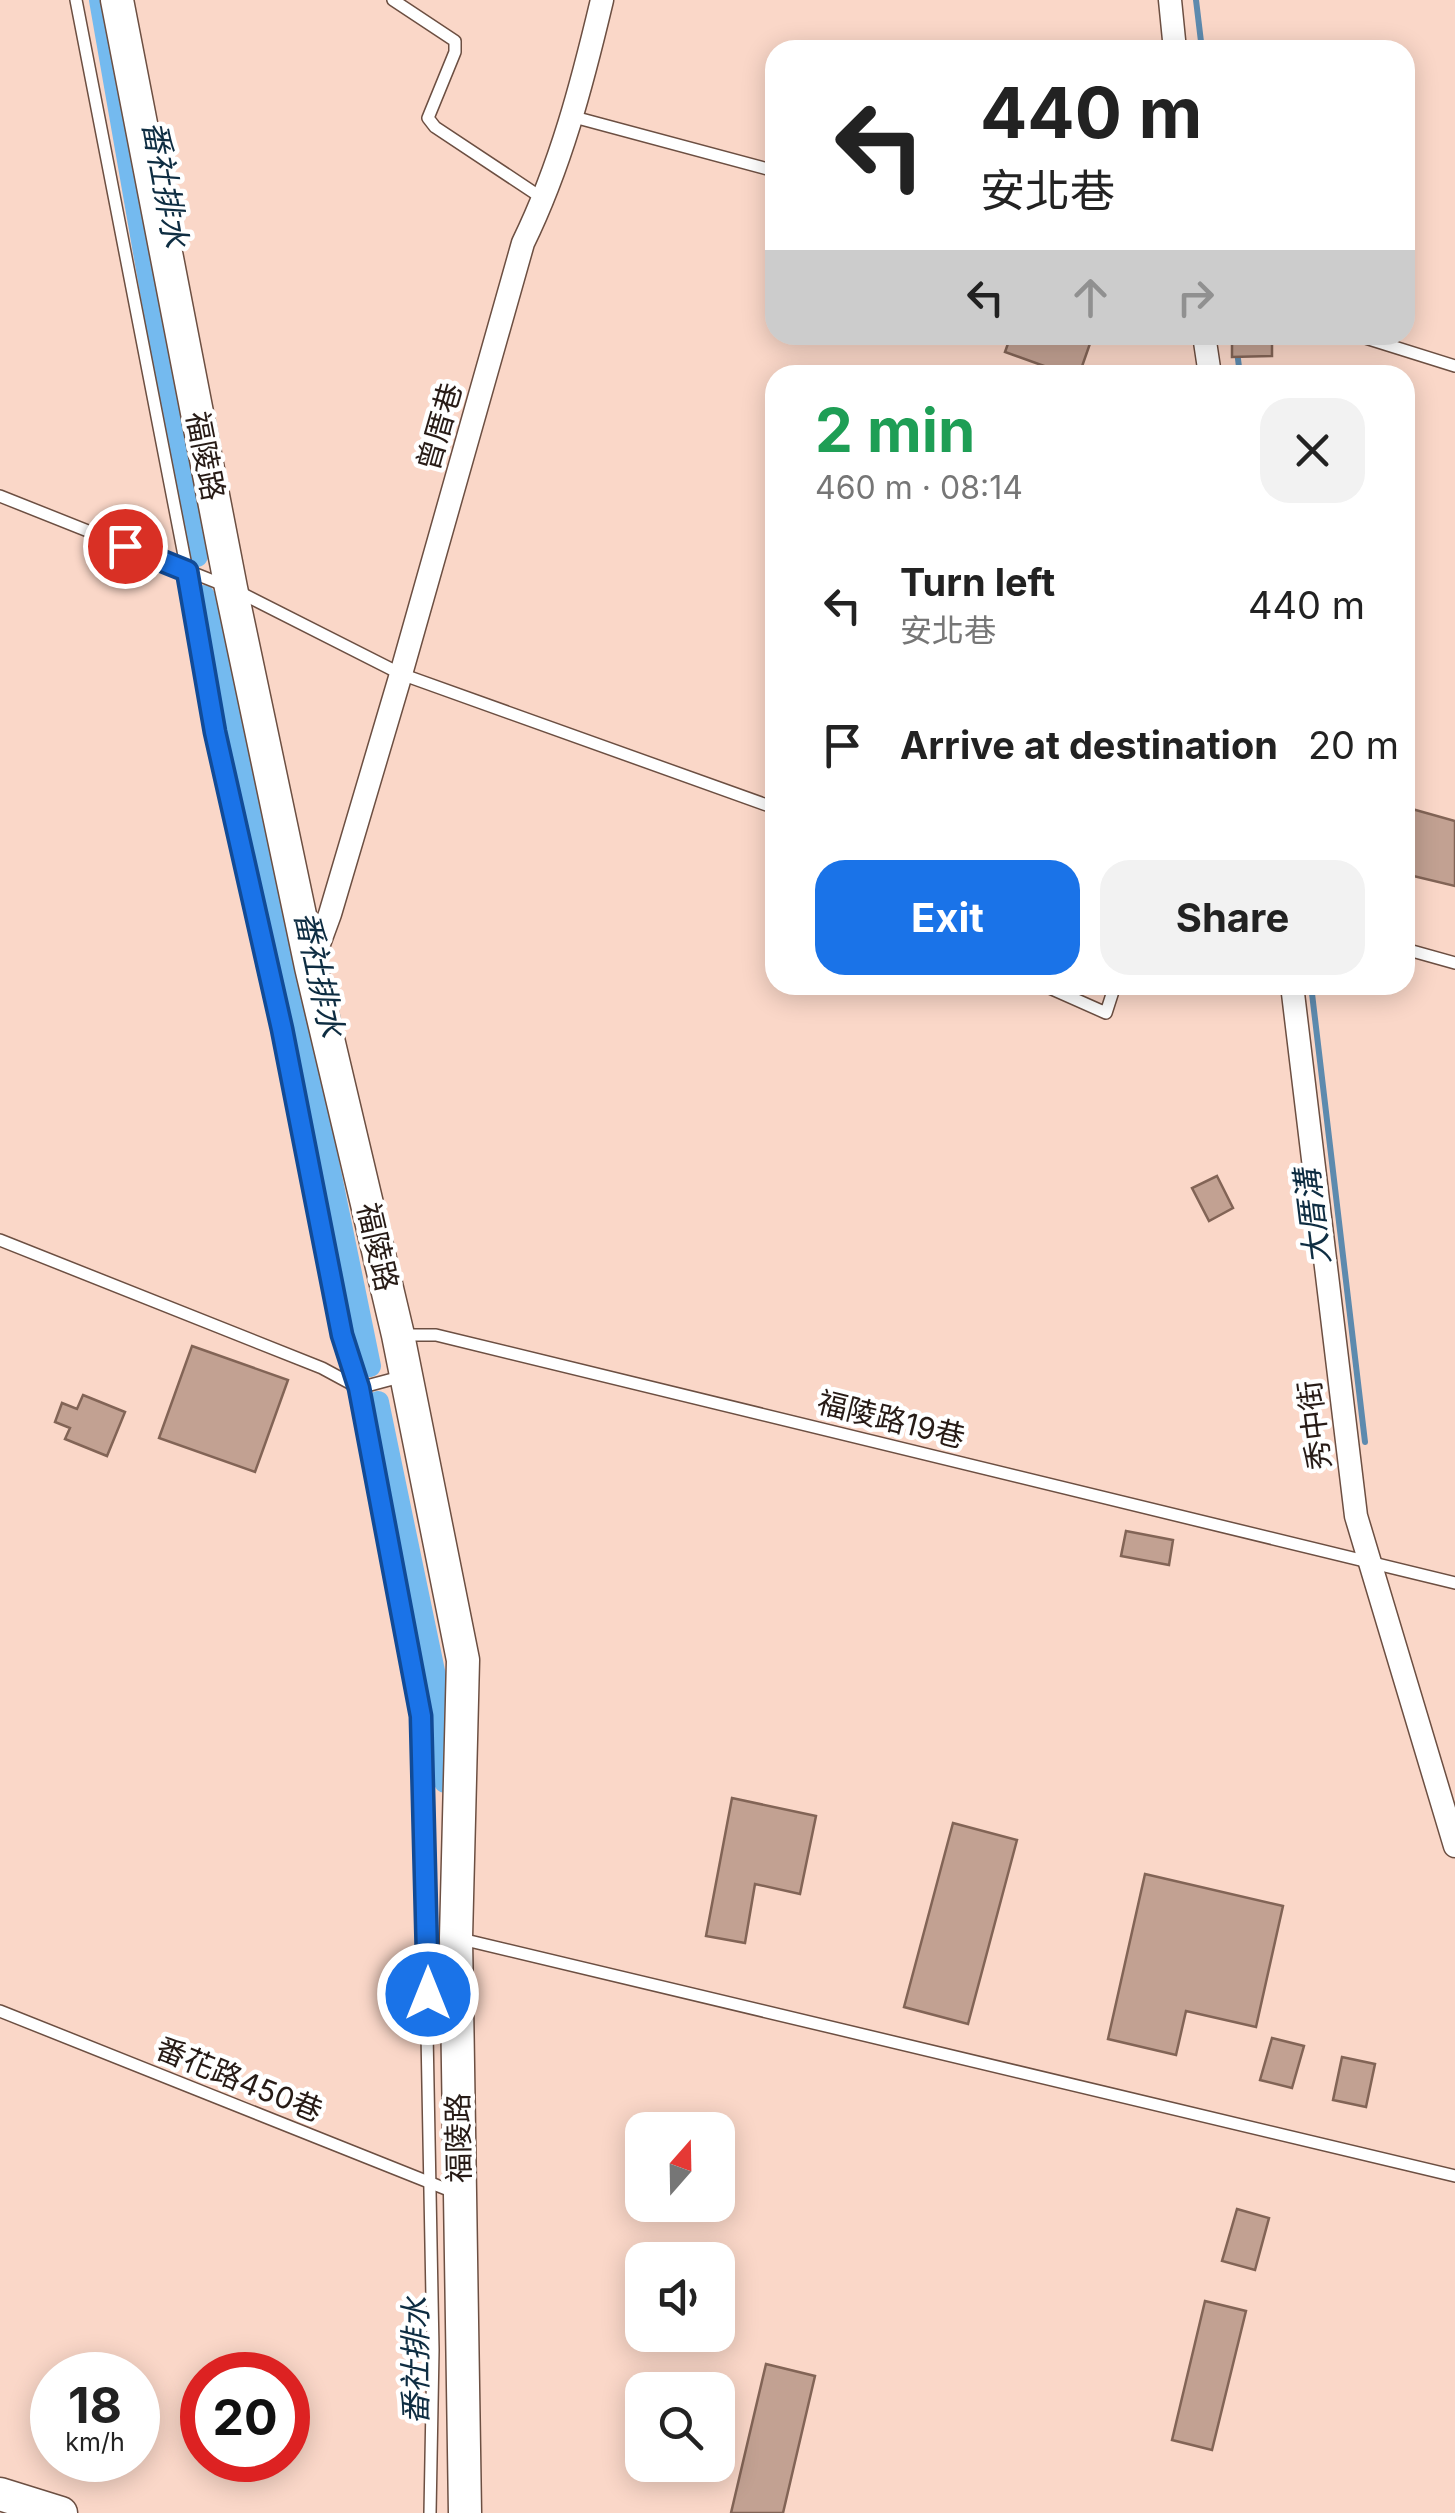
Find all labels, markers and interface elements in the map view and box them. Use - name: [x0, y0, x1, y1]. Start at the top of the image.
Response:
- text: 440 m: [980, 70, 1202, 155]
- icon: left: [815, 80, 945, 210]
- water label: 番社排水: [135, 117, 196, 252]
- text: 安北巷: [980, 163, 1115, 218]
- icon: left: [958, 270, 1013, 325]
- icon: ahead: [1063, 270, 1118, 325]
- icon: right: [1168, 270, 1223, 325]
- street label: 曾厝巷: [409, 379, 469, 475]
- text: 2 min: [815, 394, 975, 466]
- button: close: [1260, 398, 1365, 503]
- street label: 福陵路: [180, 408, 232, 503]
- text: 460 m · 08:14: [815, 468, 1023, 507]
- pin: [83, 504, 168, 589]
- icon: arrive: [98, 519, 153, 574]
- text: Turn left: [900, 559, 1055, 605]
- icon: left: [815, 578, 870, 633]
- text: 440 m: [1248, 582, 1365, 628]
- text: 安北巷: [900, 611, 996, 650]
- icon: arrive: [815, 718, 870, 773]
- text: Arrive at destination: [900, 722, 1278, 768]
- text: 20 m: [1308, 722, 1399, 768]
- button: Exit: [815, 860, 1080, 975]
- button: Share: [1100, 860, 1365, 975]
- water label: 番社排水: [287, 907, 352, 1043]
- water label: 大厝溝: [1287, 1163, 1338, 1267]
- street label: 福陵路: [350, 1199, 406, 1295]
- street label: 秀中街: [1291, 1378, 1337, 1472]
- street label: 福陵路19巷: [814, 1383, 969, 1455]
- position arrow: [376, 1942, 480, 2046]
- street label: 番花路450巷: [151, 2029, 328, 2129]
- street label: 福陵路: [439, 2093, 477, 2183]
- north arrow: [625, 2112, 735, 2222]
- map controls: [625, 2112, 735, 2482]
- button: sound: [625, 2242, 735, 2352]
- water label: 番社排水: [396, 2295, 435, 2425]
- speed limit sign: 20: [180, 2352, 310, 2482]
- button: search: [625, 2372, 735, 2482]
- text: 18: [68, 2375, 122, 2435]
- text: km/h: [65, 2427, 125, 2457]

